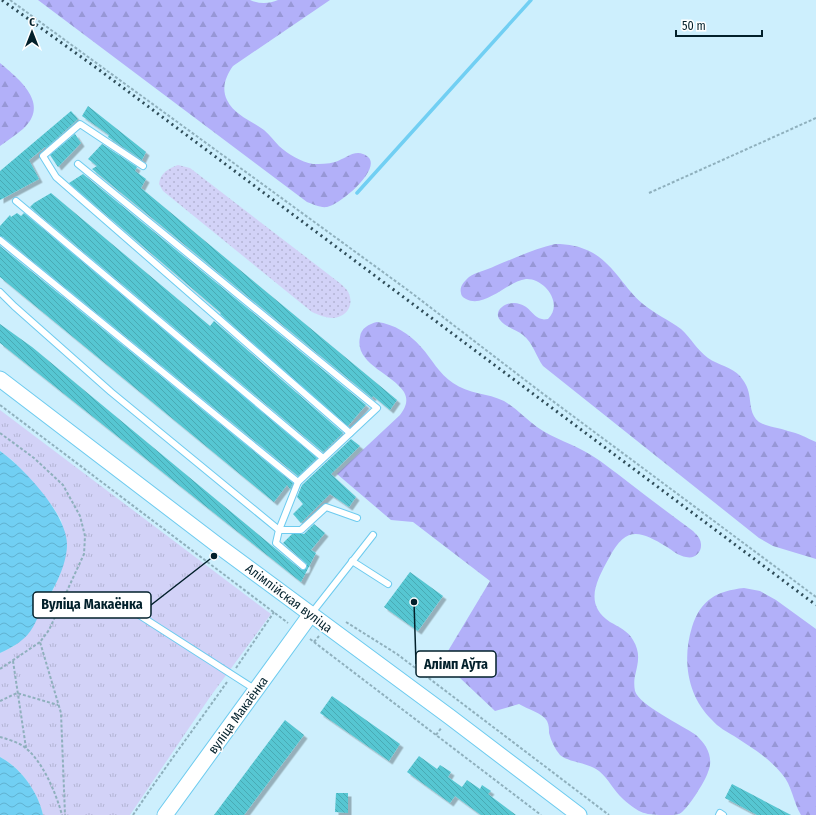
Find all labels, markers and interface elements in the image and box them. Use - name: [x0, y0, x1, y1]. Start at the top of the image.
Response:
- north arrow: [12, 12, 52, 52]
- scale bar: [676, 12, 762, 38]
- text: С: [29, 16, 35, 29]
- text: 50 m: [682, 19, 706, 33]
- street label: Алімпійская вуліца: [243, 561, 335, 635]
- callout: Вуліца Макаёнка: [33, 592, 151, 618]
- text: Вуліца Макаёнка: [41, 596, 143, 613]
- callout: Алімп Аўта: [416, 651, 496, 677]
- text: Алімп Аўта: [423, 656, 488, 673]
- street label: вуліца Макаёнка: [205, 673, 271, 757]

